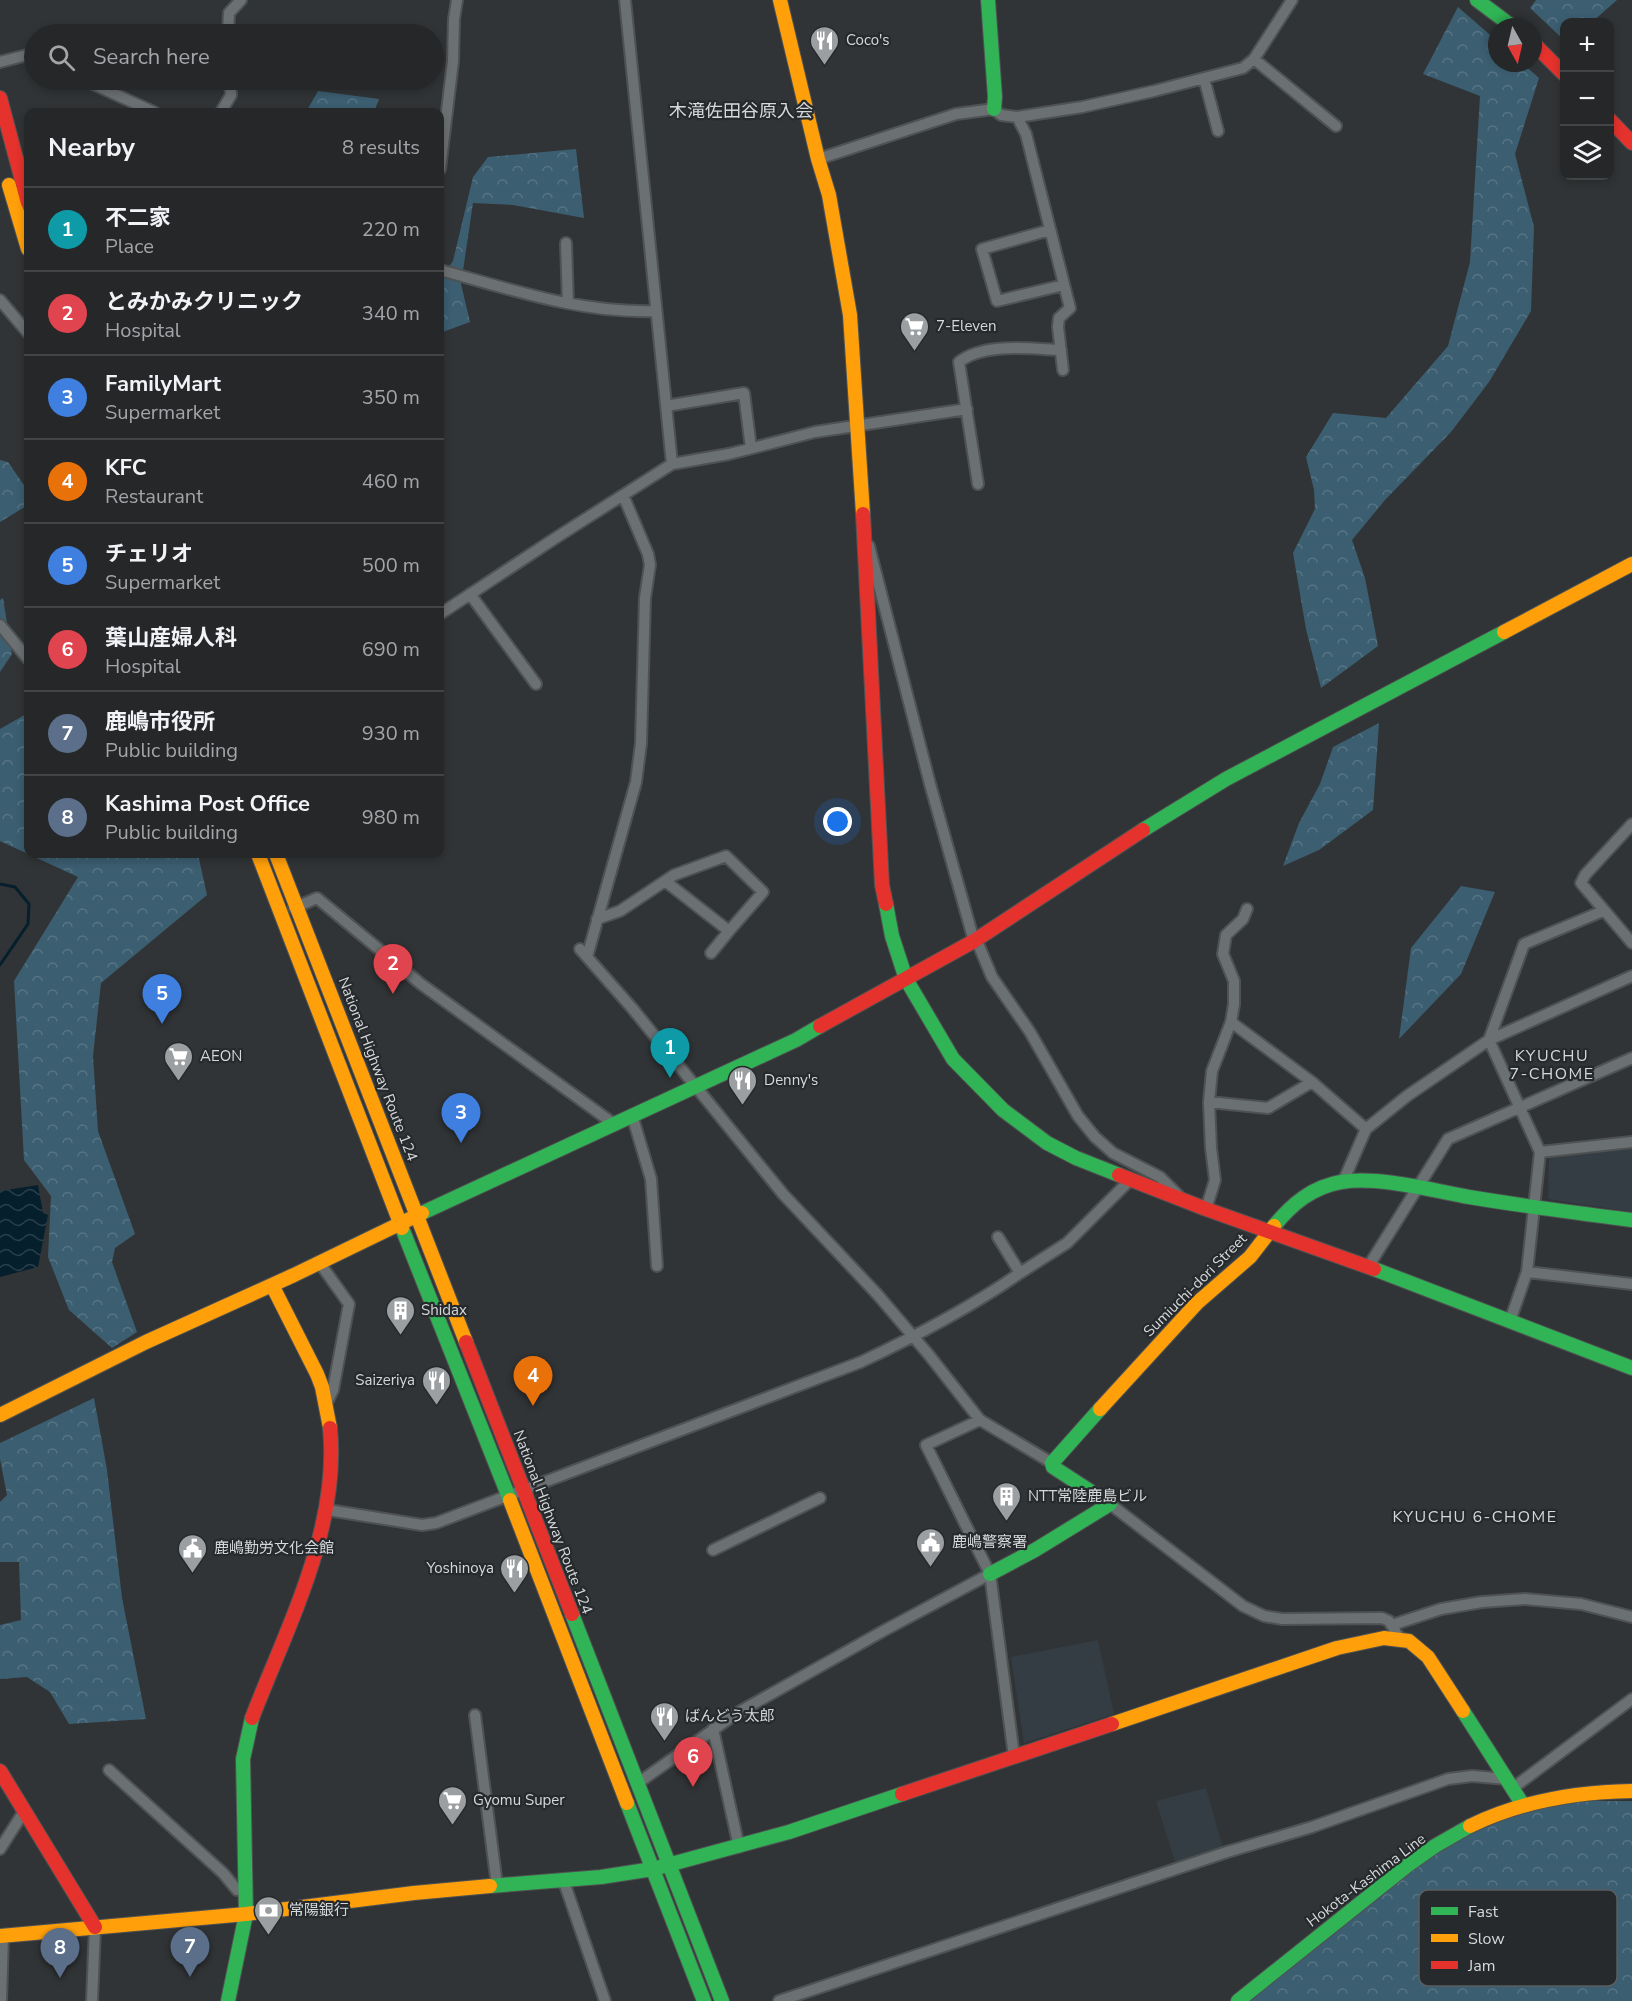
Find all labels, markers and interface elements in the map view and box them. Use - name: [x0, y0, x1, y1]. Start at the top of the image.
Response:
- north arrow: [1488, 18, 1542, 72]
- map controls: [1560, 18, 1614, 180]
- button: +: [1560, 18, 1614, 72]
- search box: [24, 24, 444, 90]
- restaurant icon: Coco's: [809, 24, 841, 66]
- place label: Coco's: [846, 30, 890, 50]
- icon: search: [45, 41, 78, 74]
- text: Search here: [93, 42, 210, 72]
- button: −: [1560, 72, 1614, 126]
- district label: 木滝佐田谷原入会: [669, 99, 813, 123]
- button: layers: [1560, 126, 1614, 180]
- text: Nearby: [48, 130, 135, 165]
- text: 8 results: [342, 134, 420, 161]
- text: 不二家: [105, 203, 171, 233]
- text: 1: [62, 216, 74, 243]
- text: 220 m: [362, 216, 420, 243]
- text: Place: [105, 233, 154, 260]
- text: とみかみクリニック: [105, 287, 303, 317]
- text: 2: [62, 300, 74, 327]
- text: 340 m: [362, 300, 420, 327]
- supermarket icon: 7-Eleven: [899, 310, 931, 352]
- place label: 7-Eleven: [936, 316, 996, 336]
- text: Hospital: [105, 317, 181, 344]
- text: FamilyMart: [105, 369, 221, 399]
- text: 3: [62, 384, 74, 411]
- text: 350 m: [362, 384, 420, 411]
- text: Supermarket: [105, 399, 220, 426]
- text: KFC: [105, 453, 147, 483]
- text: 4: [62, 468, 74, 495]
- text: 460 m: [362, 468, 420, 495]
- text: Restaurant: [105, 483, 203, 510]
- text: チェリオ: [105, 539, 193, 569]
- text: 5: [62, 552, 74, 579]
- text: 500 m: [362, 552, 420, 579]
- text: Supermarket: [105, 569, 220, 596]
- text: 葉山産婦人科: [105, 623, 237, 653]
- text: 6: [62, 636, 74, 663]
- text: 690 m: [362, 636, 420, 663]
- text: Hospital: [105, 653, 181, 680]
- text: 鹿嶋市役所: [105, 707, 215, 737]
- text: 7: [62, 720, 74, 747]
- text: 930 m: [362, 720, 420, 747]
- text: Public building: [105, 737, 238, 764]
- text: Kashima Post Office: [105, 789, 310, 819]
- text: 8: [62, 804, 74, 831]
- text: 980 m: [362, 804, 420, 831]
- your location: [823, 807, 852, 836]
- text: Public building: [105, 819, 238, 846]
- pin: 2: [374, 944, 412, 994]
- pin: 5: [142, 974, 182, 1024]
- street label: National Highway Route 124: [334, 974, 422, 1164]
- pin: 1: [650, 1028, 690, 1078]
- supermarket icon: AEON: [163, 1040, 195, 1082]
- district label: KYUCHU 7-CHOME: [1509, 1045, 1595, 1085]
- place label: AEON: [200, 1046, 242, 1066]
- restaurant icon: Denny's: [727, 1064, 759, 1106]
- place label: Denny's: [764, 1070, 818, 1090]
- pin: 3: [442, 1094, 480, 1143]
- street label: Sumiuchi-dori Street: [1139, 1228, 1252, 1341]
- building icon: Shidax: [384, 1294, 416, 1336]
- place label: Shidax: [421, 1300, 467, 1320]
- pin: 4: [514, 1356, 552, 1406]
- restaurant icon: Saizeriya: [420, 1364, 452, 1406]
- place label: Saizeriya: [355, 1370, 415, 1390]
- street label: National Highway Route 124: [509, 1427, 597, 1617]
- building icon: NTT常陸鹿島ビル: [991, 1480, 1023, 1522]
- place label: NTT常陸鹿島ビル: [1028, 1486, 1147, 1506]
- district label: KYUCHU 6-CHOME: [1393, 1506, 1557, 1528]
- public building icon: 鹿嶋警察署: [915, 1526, 947, 1568]
- public building icon: 鹿嶋勤労文化会館: [177, 1532, 209, 1574]
- place label: 鹿嶋警察署: [952, 1532, 1027, 1552]
- place label: 鹿嶋勤労文化会館: [214, 1538, 334, 1558]
- restaurant icon: Yoshinoya: [499, 1552, 531, 1594]
- place label: Yoshinoya: [425, 1558, 494, 1578]
- restaurant icon: ばんどう太郎: [648, 1700, 680, 1742]
- place label: ばんどう太郎: [685, 1706, 775, 1726]
- pin: 6: [674, 1738, 712, 1787]
- supermarket icon: Gyomu Super: [436, 1784, 468, 1826]
- place label: Gyomu Super: [473, 1790, 565, 1810]
- street label: Hokota-Kashima Line: [1302, 1829, 1430, 1931]
- legend: [1419, 1890, 1617, 1986]
- bank icon: 常陽銀行: [252, 1894, 284, 1936]
- place label: 常陽銀行: [289, 1900, 349, 1920]
- text: Fast: [1468, 1901, 1499, 1923]
- pin: 8: [40, 1928, 80, 1978]
- pin: 7: [170, 1928, 210, 1977]
- text: Slow: [1468, 1928, 1505, 1950]
- text: Jam: [1467, 1955, 1495, 1977]

